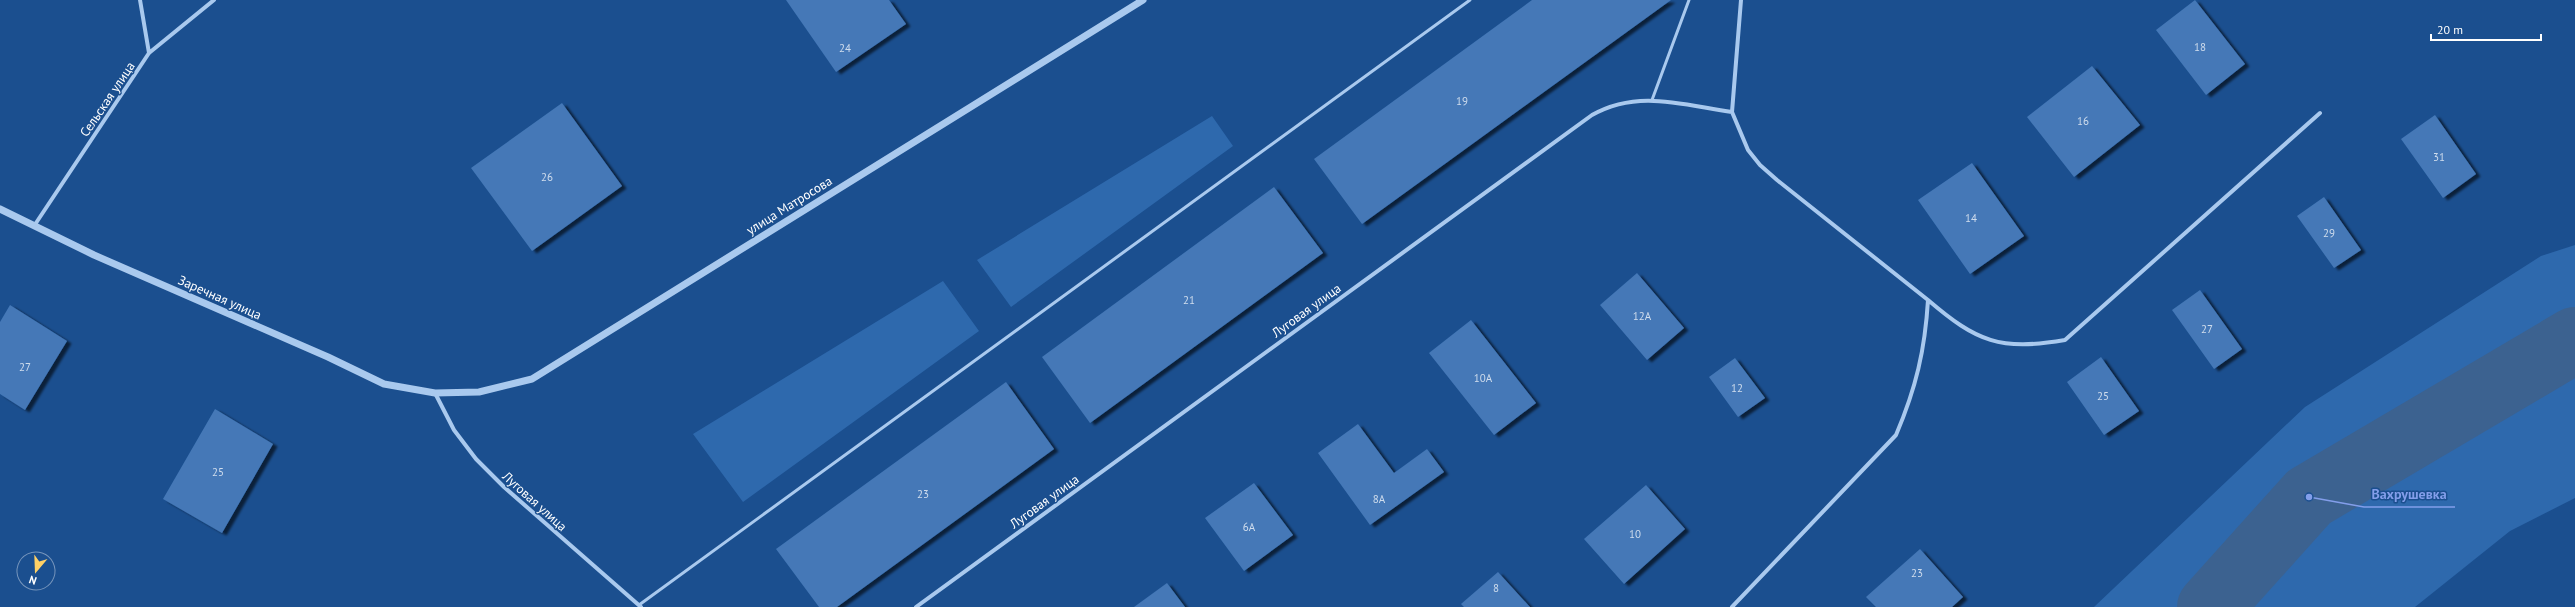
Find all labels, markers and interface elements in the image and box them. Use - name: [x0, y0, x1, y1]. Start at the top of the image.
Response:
- scale bar: [2431, 16, 2541, 42]
- text: 20 m: [2437, 22, 2463, 37]
- house number: 18: [2194, 40, 2206, 54]
- house number: 24: [839, 41, 851, 55]
- street label: Сельская улица: [76, 58, 139, 140]
- house number: 19: [1456, 94, 1468, 108]
- house number: 16: [2077, 114, 2089, 128]
- house number: 31: [2433, 150, 2445, 164]
- house number: 26: [541, 170, 553, 184]
- street label: улица Матросова: [743, 172, 835, 239]
- house number: 14: [1965, 211, 1977, 225]
- house number: 29: [2323, 226, 2335, 240]
- street label: Заречная улица: [175, 271, 264, 323]
- street label: Луговая улица: [1268, 280, 1344, 342]
- house number: 21: [1183, 293, 1195, 307]
- house number: 12А: [1633, 309, 1652, 323]
- house number: 27: [2201, 322, 2213, 336]
- house number: 27: [19, 360, 31, 374]
- house number: 10А: [1474, 371, 1493, 385]
- house number: 12: [1731, 381, 1743, 395]
- house number: 25: [2097, 389, 2109, 403]
- house number: 25: [212, 465, 224, 479]
- street label: Луговая улица: [498, 467, 571, 535]
- street label: Луговая улица: [1006, 471, 1082, 533]
- callout: Вахрушевка: [2364, 481, 2455, 507]
- text: Вахрушевка: [2371, 485, 2447, 503]
- house number: 23: [917, 487, 929, 501]
- house number: 8А: [1373, 492, 1386, 506]
- house number: 6А: [1243, 520, 1256, 534]
- house number: 10: [1629, 527, 1641, 541]
- north arrow: [16, 551, 56, 591]
- house number: 23: [1911, 566, 1923, 580]
- text: N: [27, 573, 38, 588]
- house number: 8: [1493, 581, 1499, 595]

